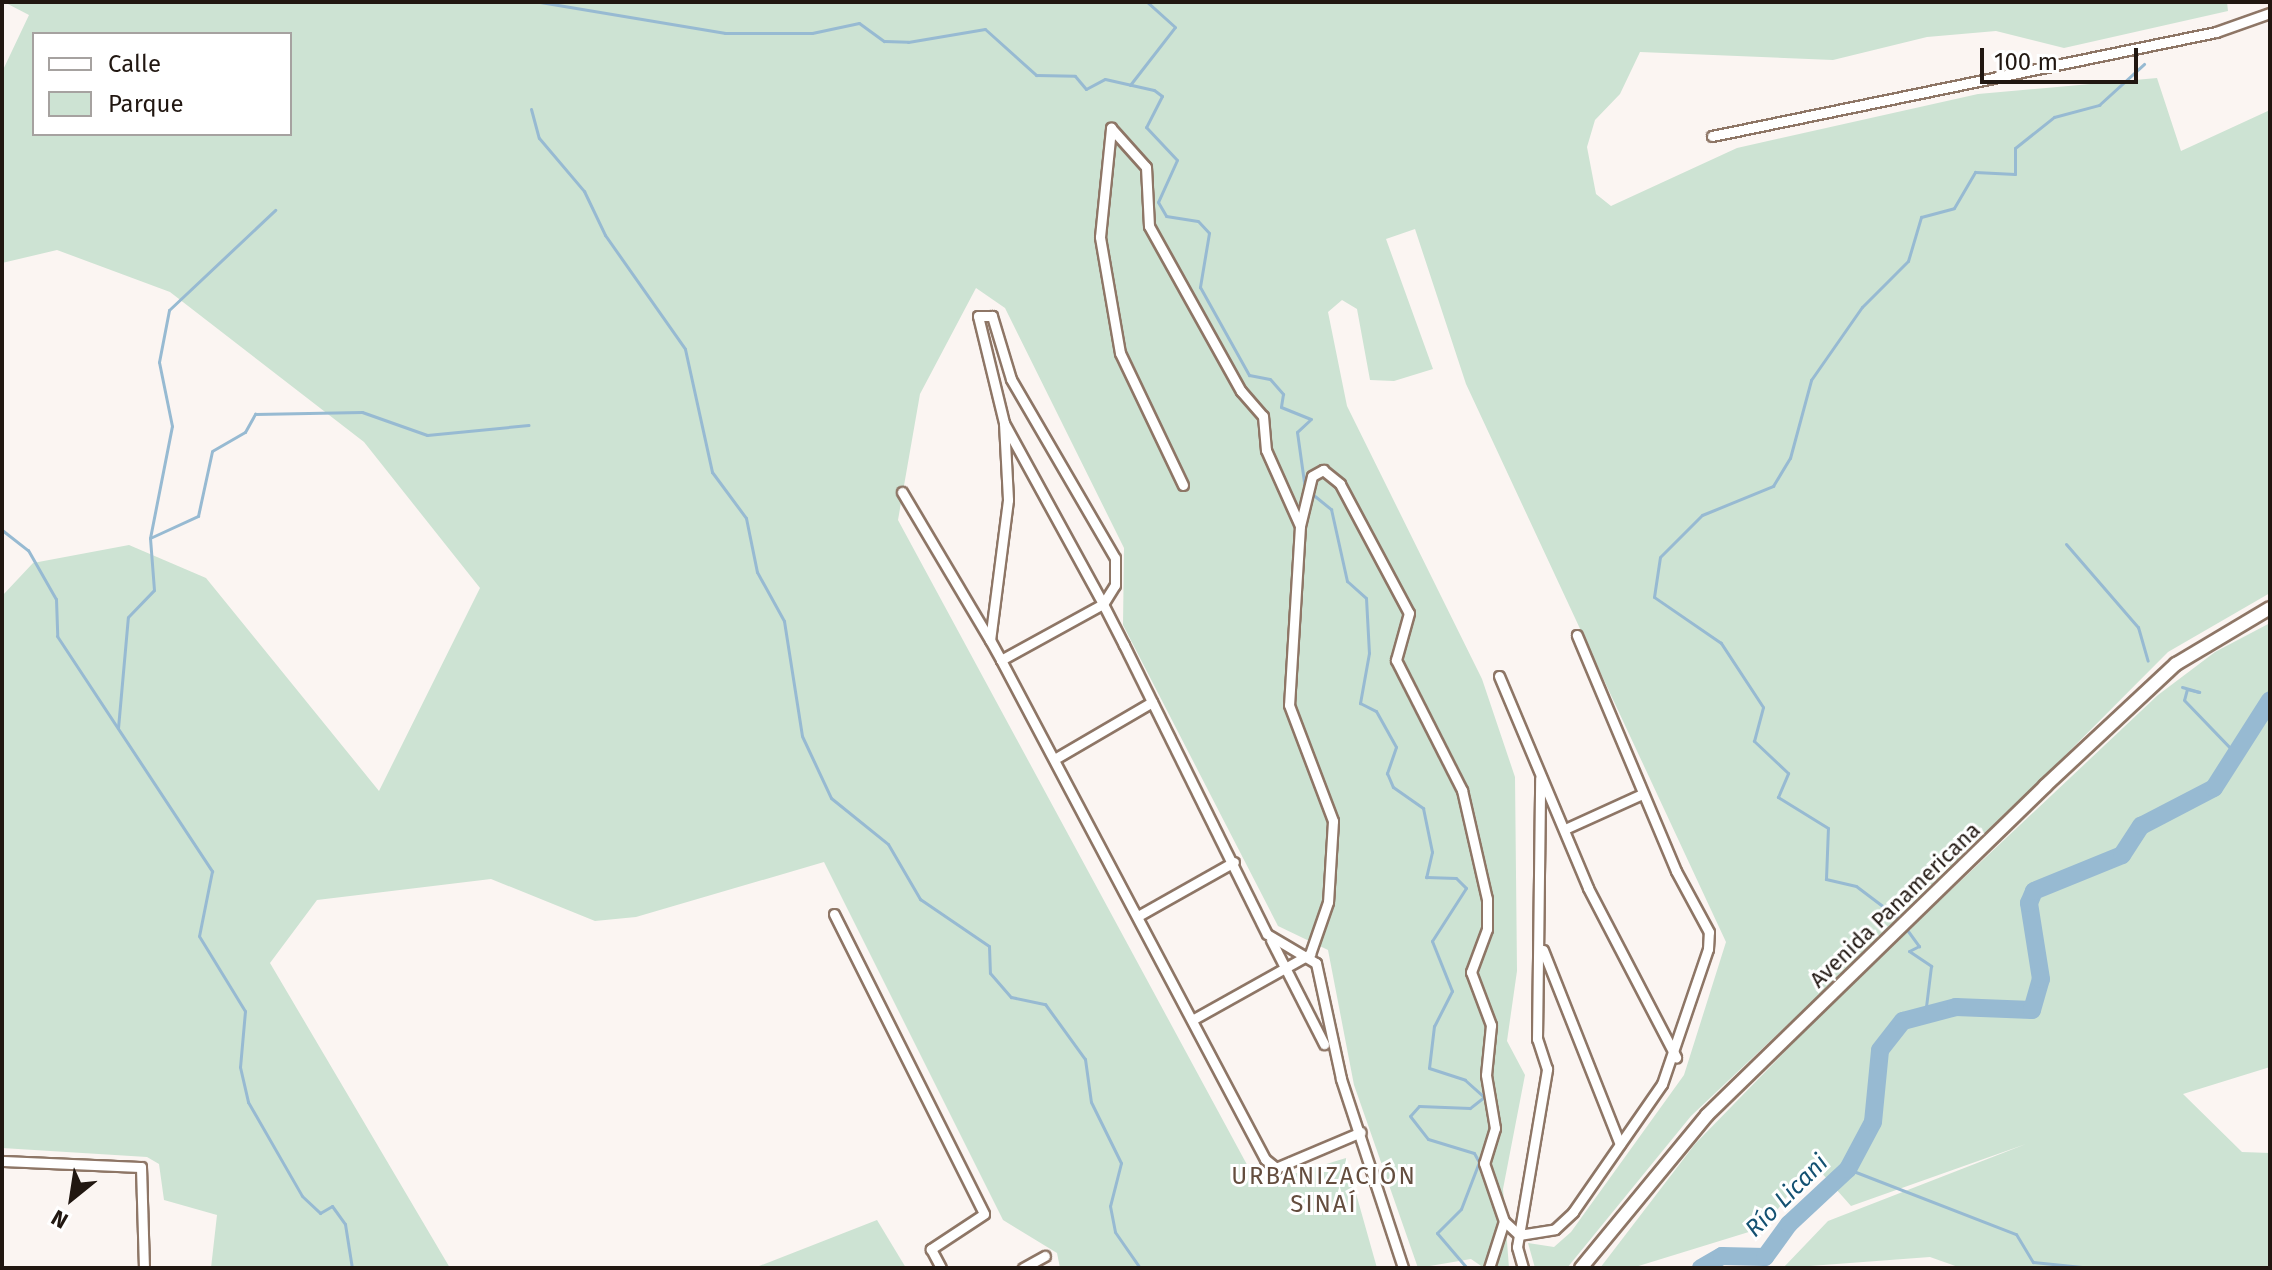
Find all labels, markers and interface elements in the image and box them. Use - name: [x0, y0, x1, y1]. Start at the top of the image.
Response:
- legend: [32, 32, 292, 136]
- scale bar: [1984, 32, 2142, 82]
- text: 100 m: [1994, 48, 2058, 76]
- text: Calle: [108, 50, 161, 78]
- text: Parque: [108, 90, 184, 118]
- street label: Avenida Panamericana: [1804, 817, 1986, 993]
- water label: Río Licani: [1740, 1149, 1834, 1243]
- north arrow: [32, 1158, 112, 1238]
- district label: URBANIZACIÓN SINAÍ: [1231, 1163, 1417, 1219]
- text: N: [47, 1204, 73, 1235]

